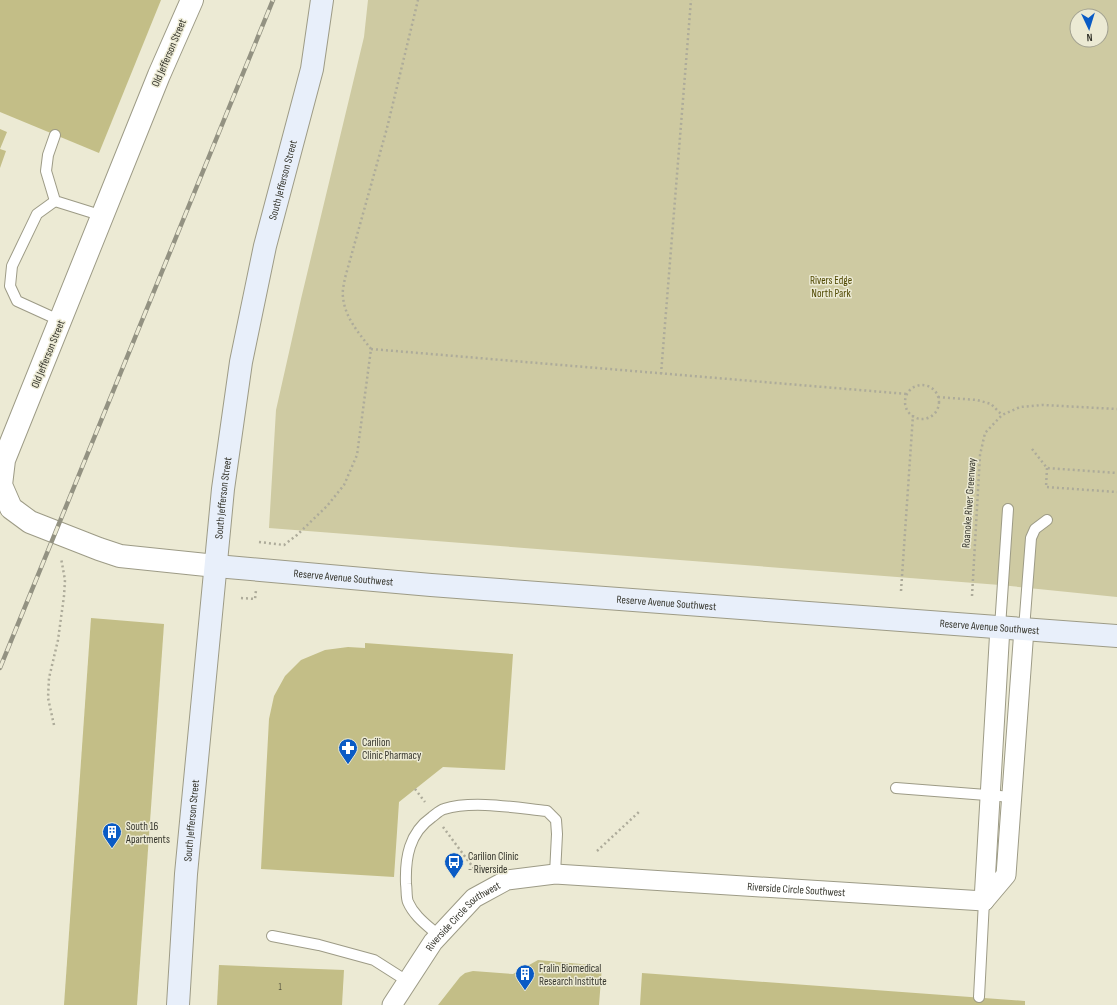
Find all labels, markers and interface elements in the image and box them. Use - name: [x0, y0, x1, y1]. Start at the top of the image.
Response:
- north arrow: [1069, 8, 1109, 48]
- street label: Old Jefferson Street: [149, 17, 189, 89]
- text: N: [1086, 31, 1093, 44]
- street label: South Jefferson Street: [266, 138, 300, 221]
- park label: Rivers Edge North Park: [810, 274, 852, 300]
- street label: Old Jefferson Street: [28, 318, 68, 390]
- street label: South Jefferson Street: [212, 456, 234, 540]
- street label: Roanoke River Greenway: [959, 457, 979, 548]
- street label: Reserve Avenue Southwest: [293, 566, 395, 588]
- street label: Reserve Avenue Southwest: [616, 592, 717, 613]
- street label: Reserve Avenue Southwest: [939, 616, 1041, 637]
- place label: Carilion Clinic Pharmacy: [362, 736, 422, 762]
- pharmacy icon: Carilion Clinic Pharmacy: [337, 737, 359, 765]
- street label: South Jefferson Street: [181, 778, 202, 862]
- place label: South 16 Apartments: [125, 820, 170, 846]
- building icon: South 16 Apartments: [101, 821, 123, 849]
- place label: Carilion Clinic - Riverside: [468, 850, 519, 876]
- bus stop icon: Carilion Clinic - Riverside: [443, 851, 465, 879]
- street label: Riverside Circle Southwest: [422, 878, 503, 953]
- street label: Riverside Circle Southwest: [747, 880, 846, 899]
- place label: Fralin Biomedical Research Institute: [539, 962, 607, 988]
- building icon: Fralin Biomedical Research Institute: [514, 963, 536, 991]
- house number: 1: [278, 982, 282, 993]

